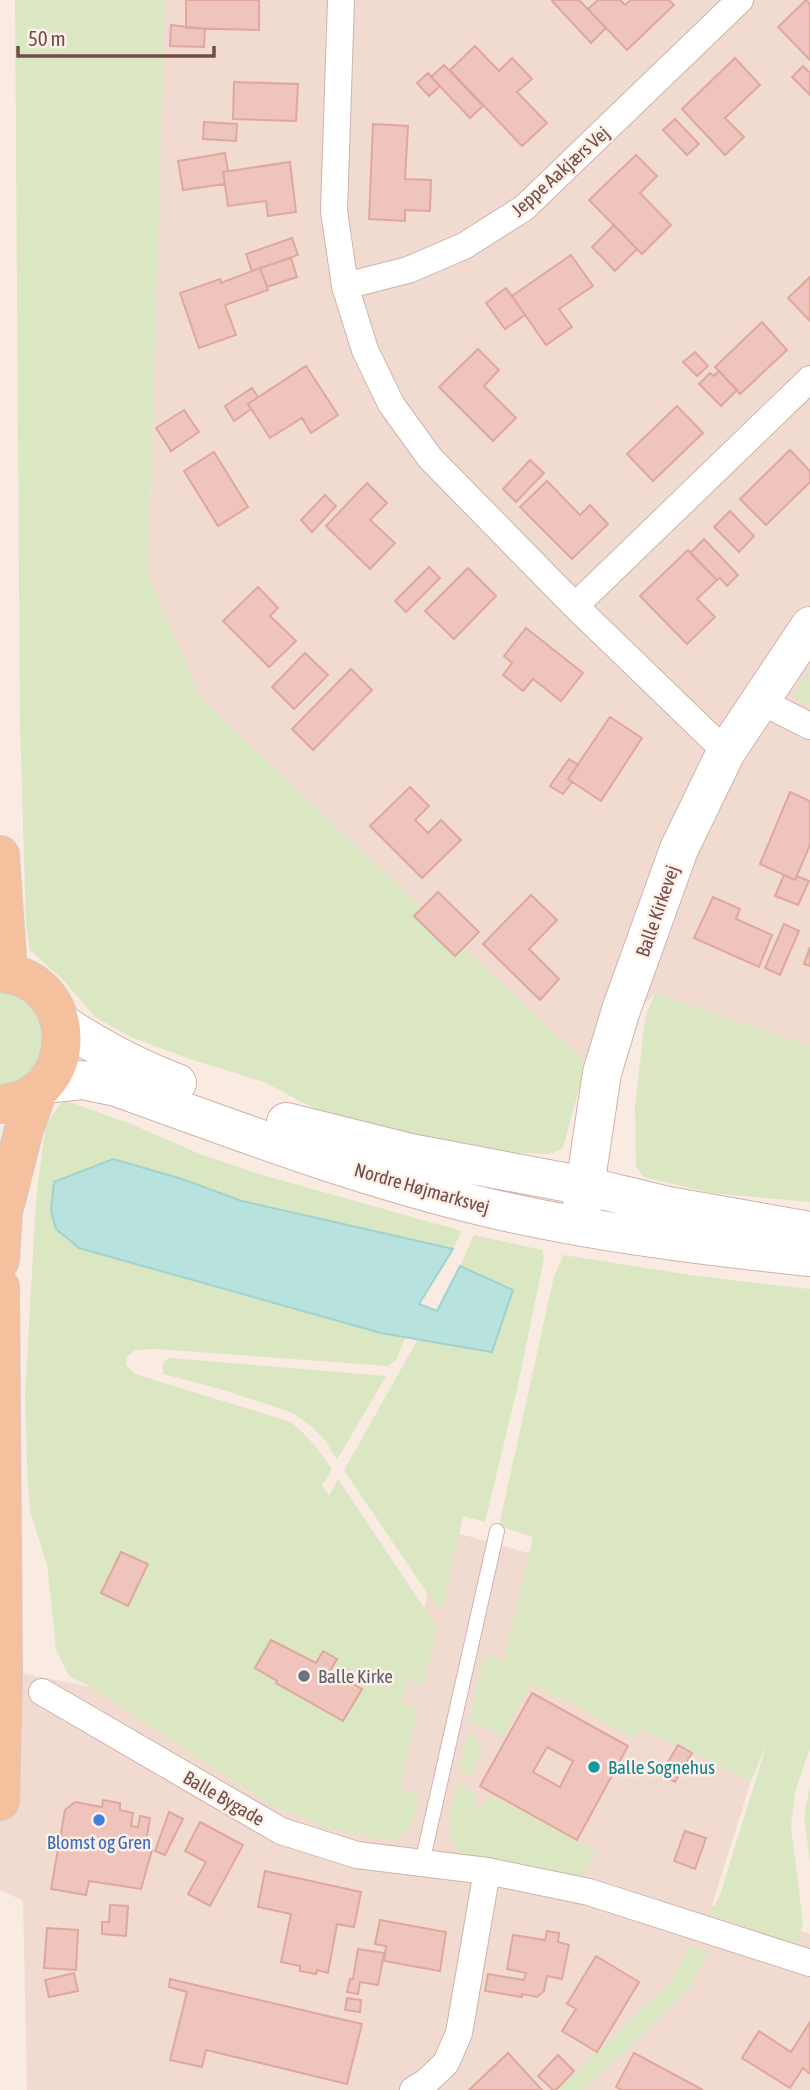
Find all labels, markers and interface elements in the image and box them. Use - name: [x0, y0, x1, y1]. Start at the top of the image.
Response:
- scale bar: [18, 14, 214, 58]
- text: 50 m: [28, 26, 66, 50]
- street label: Jeppe Aakjærs Vej: [507, 121, 613, 221]
- street label: Balle Kirkevej: [631, 862, 683, 960]
- street label: Nordre Højmarksvej: [352, 1158, 492, 1218]
- place label: Balle Kirke: [318, 1665, 393, 1687]
- marker: Balle Kirke: [296, 1668, 312, 1684]
- place label: Balle Sognehus: [608, 1756, 715, 1778]
- marker: Balle Sognehus: [586, 1759, 602, 1775]
- street label: Balle Bygade: [180, 1766, 268, 1830]
- marker: Blomst og Gren: [91, 1812, 107, 1828]
- place label: Blomst og Gren: [47, 1831, 151, 1853]

